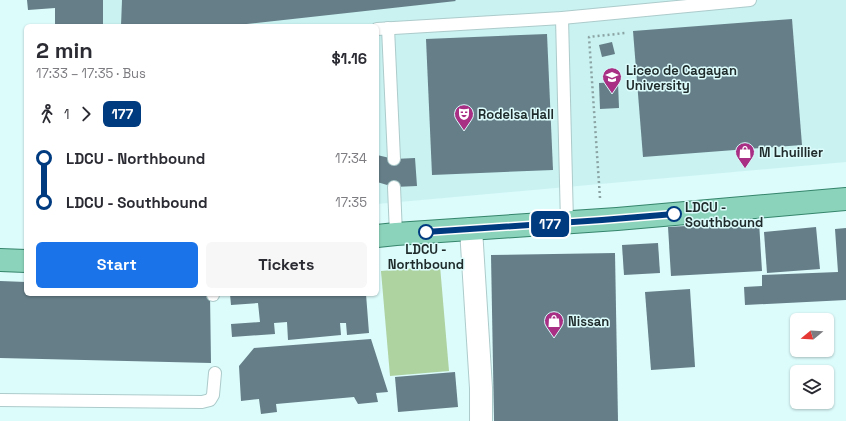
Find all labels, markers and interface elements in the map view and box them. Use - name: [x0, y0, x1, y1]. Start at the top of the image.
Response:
- text: 2 min: [36, 36, 93, 64]
- text: $1.16: [331, 49, 367, 68]
- place label: Liceo de Cagayan University: [626, 62, 737, 94]
- text: 17:33 – 17:35 · Bus: [36, 65, 146, 82]
- school or university icon: Liceo de Cagayan University: [601, 66, 623, 94]
- icon: walk: [36, 103, 58, 125]
- icon: forward: [75, 103, 97, 125]
- theatre icon: Rodelsa Hall: [453, 103, 475, 131]
- text: 177: [111, 105, 133, 123]
- text: 1: [64, 106, 69, 123]
- place label: Rodelsa Hall: [478, 106, 554, 123]
- shop icon: M Lhuillier: [734, 141, 756, 169]
- place label: M Lhuillier: [759, 144, 823, 161]
- text: LDCU - Northbound: [66, 149, 205, 168]
- text: 17:34: [335, 150, 367, 167]
- text: LDCU - Southbound: [66, 193, 208, 212]
- text: 17:35: [335, 194, 367, 211]
- place label: LDCU - Southbound: [685, 199, 763, 231]
- marker: LDCU - Southbound: [666, 206, 682, 222]
- line badge: 177: [527, 211, 573, 237]
- text: 177: [539, 215, 561, 233]
- marker: LDCU - Northbound: [418, 224, 434, 240]
- place label: LDCU - Northbound: [388, 241, 464, 273]
- button: Start: [36, 242, 198, 288]
- button: Tickets: [206, 242, 367, 288]
- shop icon: Nissan: [543, 310, 565, 338]
- place label: Nissan: [568, 313, 609, 330]
- north arrow: [790, 313, 834, 357]
- map controls: [790, 313, 834, 409]
- button: layers: [790, 365, 834, 409]

